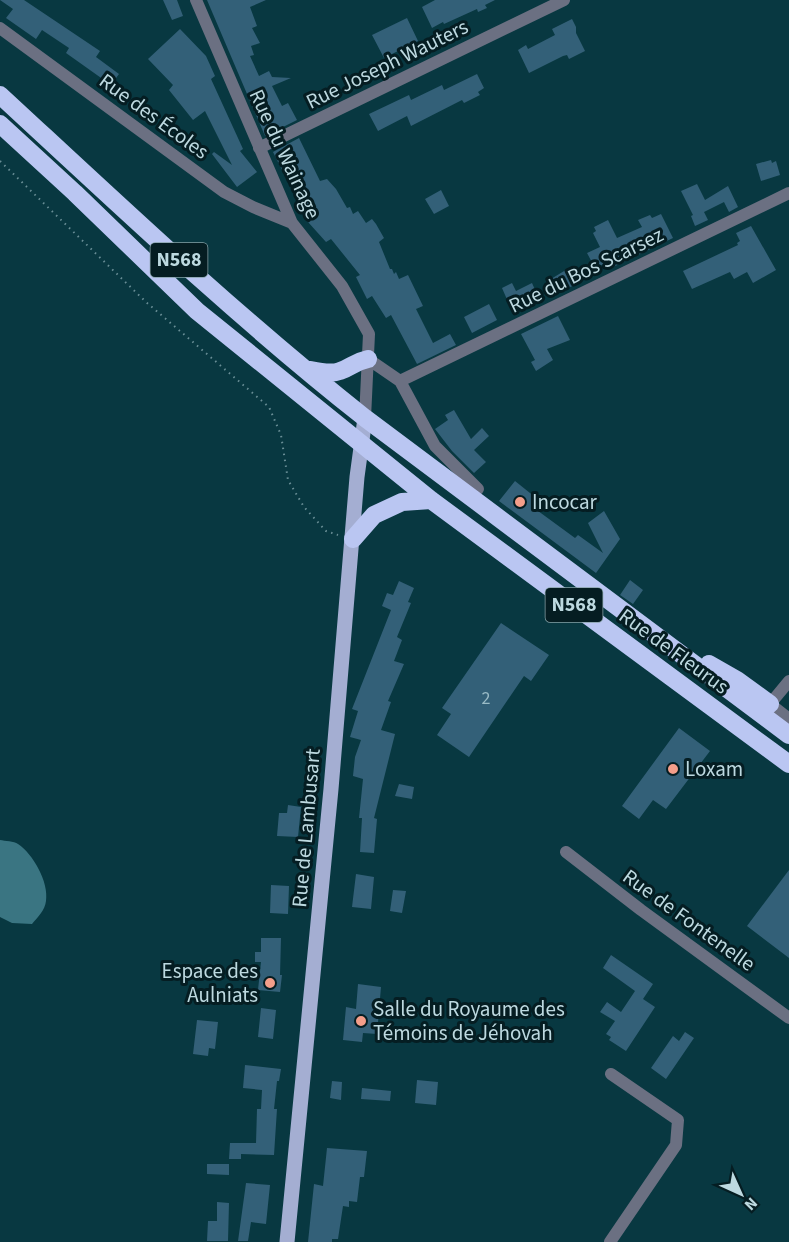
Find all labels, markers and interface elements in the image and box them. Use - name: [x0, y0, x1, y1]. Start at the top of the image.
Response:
- street label: Rue Joseph Wauters: [301, 12, 473, 116]
- street label: Rue des Écoles: [93, 66, 215, 166]
- street label: Rue du Wainage: [242, 84, 328, 224]
- street label: Rue du Bos Scarsez: [504, 220, 668, 320]
- road number: N568: [150, 243, 207, 277]
- place label: Incocar: [532, 487, 597, 517]
- marker: Incocar: [513, 495, 527, 509]
- road number: N568: [546, 588, 602, 622]
- street label: Rue de Fleurus: [613, 601, 735, 701]
- house number: 2: [482, 686, 491, 711]
- street label: Rue de Lambusart: [284, 747, 328, 909]
- place label: Loxam: [685, 754, 743, 784]
- marker: Loxam: [666, 762, 680, 776]
- street label: Rue de Fontenelle: [616, 862, 762, 978]
- place label: Espace des Aulniats: [162, 956, 258, 1010]
- marker: Espace des Aulniats: [263, 976, 277, 990]
- place label: Salle du Royaume des Témoins de Jéhovah: [373, 994, 565, 1048]
- marker: Salle du Royaume des Témoins de Jéhovah: [354, 1014, 368, 1028]
- north arrow: [711, 1164, 771, 1224]
- text: N: [739, 1192, 762, 1215]

